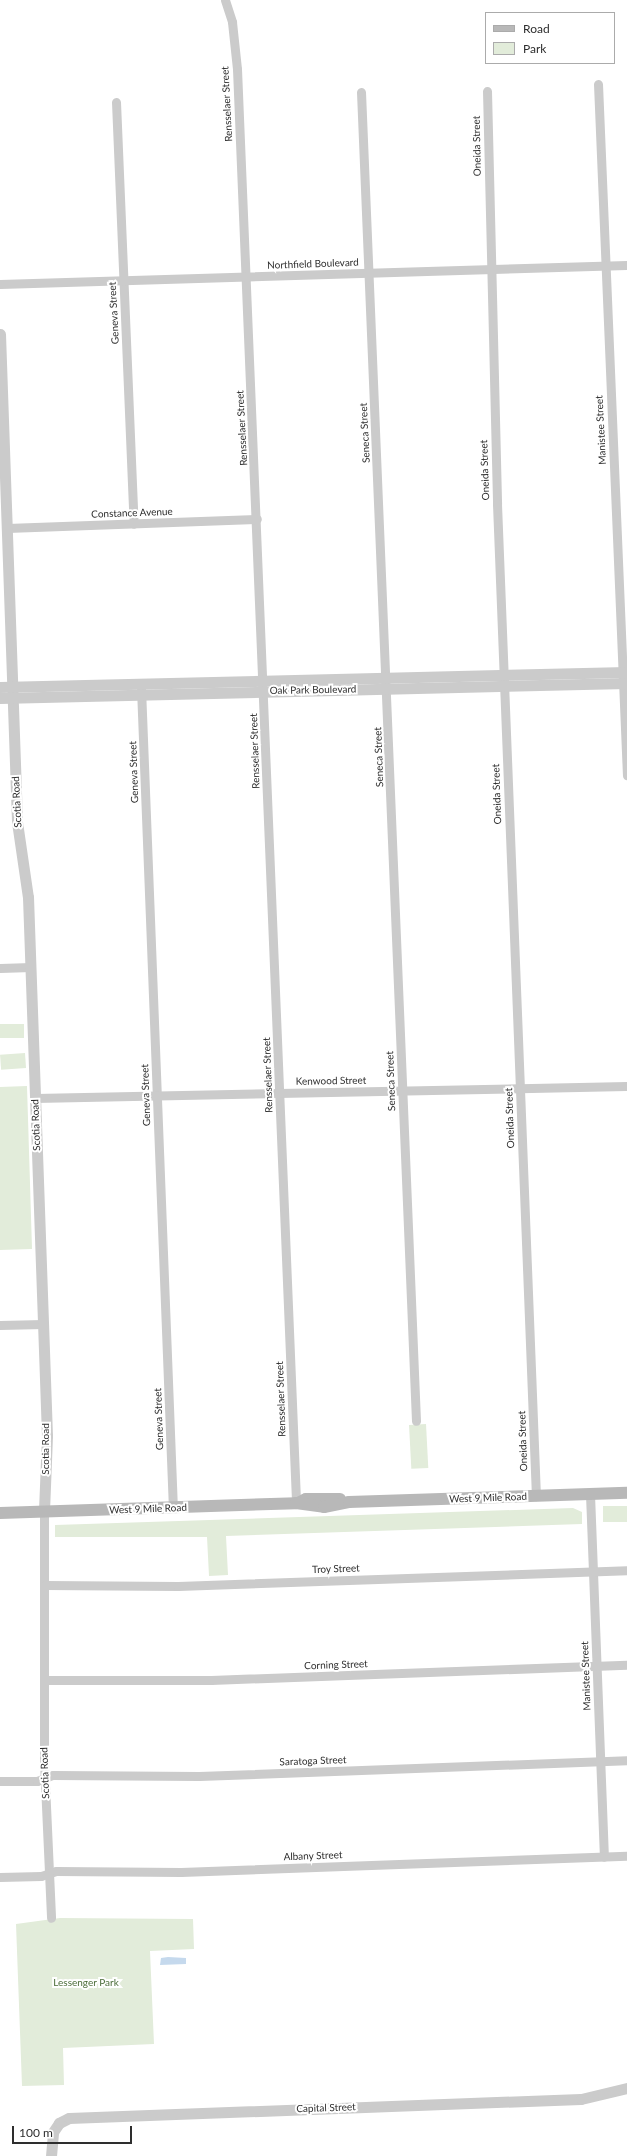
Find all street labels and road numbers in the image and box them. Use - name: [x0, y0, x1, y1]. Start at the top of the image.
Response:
- street label: Rensselaer Street: [219, 66, 235, 142]
- street label: Oneida Street: [470, 116, 484, 176]
- street label: Northfield Boulevard: [267, 256, 359, 272]
- street label: Geneva Street: [106, 282, 122, 344]
- street label: Rensselaer Street: [234, 390, 250, 466]
- street label: Manistee Street: [593, 395, 609, 465]
- street label: Seneca Street: [357, 403, 373, 463]
- street label: Oneida Street: [478, 439, 492, 501]
- street label: Constance Avenue: [91, 506, 173, 520]
- street label: Oak Park Boulevard: [269, 683, 357, 697]
- street label: Rensselaer Street: [248, 713, 262, 789]
- street label: Seneca Street: [372, 727, 386, 787]
- street label: Geneva Street: [127, 741, 141, 803]
- street label: Oneida Street: [490, 763, 504, 825]
- street label: Scotia Road: [10, 776, 24, 828]
- street label: Rensselaer Street: [261, 1037, 275, 1113]
- street label: Seneca Street: [384, 1051, 398, 1111]
- street label: Geneva Street: [139, 1064, 153, 1126]
- street label: Kenwood Street: [296, 1074, 366, 1088]
- street label: Oneida Street: [503, 1087, 517, 1149]
- street label: Scotia Road: [29, 1099, 43, 1151]
- street label: Rensselaer Street: [274, 1361, 288, 1437]
- street label: Geneva Street: [152, 1388, 166, 1450]
- street label: Oneida Street: [516, 1410, 530, 1472]
- street label: Scotia Road: [40, 1423, 52, 1475]
- street label: West 9 Mile Road: [449, 1491, 527, 1505]
- street label: West 9 Mile Road: [109, 1502, 187, 1516]
- street label: Troy Street: [312, 1562, 360, 1576]
- street label: Manistee Street: [579, 1641, 593, 1711]
- street label: Corning Street: [304, 1658, 368, 1672]
- street label: Scotia Road: [38, 1747, 52, 1799]
- street label: Saratoga Street: [279, 1754, 347, 1768]
- street label: Albany Street: [283, 1849, 343, 1863]
- street label: Capital Street: [296, 2101, 356, 2115]

